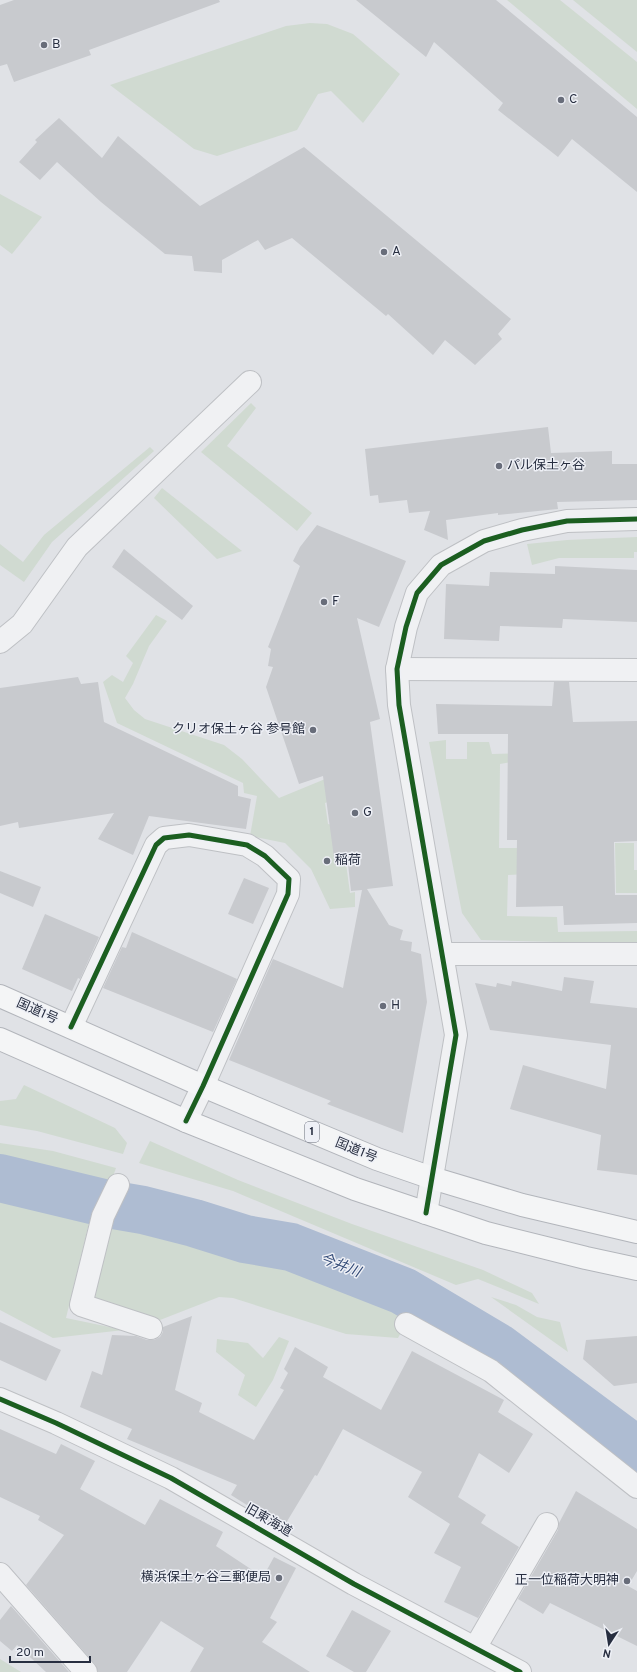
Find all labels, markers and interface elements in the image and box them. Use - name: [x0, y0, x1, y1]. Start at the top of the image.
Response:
- place label: B: [52, 37, 61, 53]
- marker: B: [39, 40, 49, 50]
- place label: C: [569, 92, 577, 108]
- marker: C: [556, 95, 566, 105]
- place label: A: [392, 244, 401, 260]
- marker: A: [379, 247, 389, 257]
- place label: パル保土ヶ谷: [507, 458, 585, 474]
- marker: パル保土ヶ谷: [494, 461, 504, 471]
- place label: F: [332, 594, 339, 610]
- marker: F: [319, 597, 329, 607]
- place label: クリオ保土ヶ谷 参号館: [172, 722, 305, 738]
- marker: クリオ保土ヶ谷 参号館: [308, 725, 318, 735]
- place label: G: [363, 805, 372, 821]
- marker: G: [350, 808, 360, 818]
- place label: 稲荷: [335, 853, 361, 869]
- marker: 稲荷: [322, 856, 332, 866]
- street label: 国道1号: [14, 996, 60, 1028]
- place label: H: [391, 998, 400, 1014]
- marker: H: [378, 1001, 388, 1011]
- road number: 1: [305, 1122, 319, 1142]
- street label: 国道1号: [333, 1135, 379, 1167]
- water label: 今井川: [317, 1251, 365, 1282]
- street label: 旧東海道: [241, 1501, 295, 1541]
- place label: 横浜保土ヶ谷三郵便局: [141, 1570, 271, 1586]
- place label: 正一位稲荷大明神: [515, 1572, 619, 1589]
- marker: 横浜保土ヶ谷三郵便局: [274, 1573, 284, 1583]
- marker: 正一位稲荷大明神: [622, 1576, 632, 1586]
- north arrow: [589, 1624, 629, 1664]
- scale bar: [10, 1638, 90, 1664]
- text: 20 m: [16, 1645, 44, 1661]
- text: N: [602, 1645, 612, 1660]

